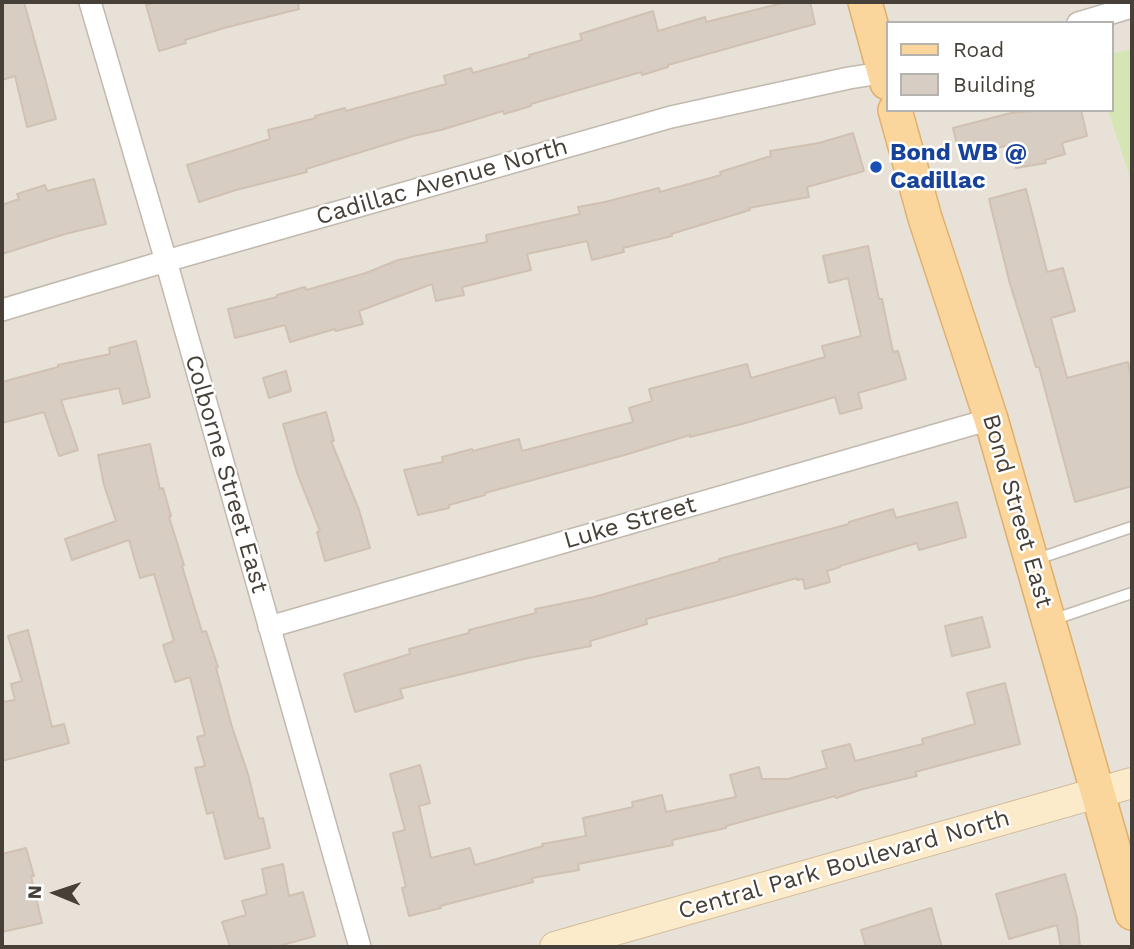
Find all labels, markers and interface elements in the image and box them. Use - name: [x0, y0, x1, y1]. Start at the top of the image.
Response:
- legend: [886, 21, 1113, 112]
- text: Road: [953, 37, 1004, 62]
- text: Building: [953, 72, 1035, 97]
- street label: Cadillac Avenue North: [313, 132, 571, 232]
- place label: Bond WB @ Cadillac: [890, 139, 1027, 195]
- marker: Bond WB @ Cadillac: [868, 159, 884, 175]
- street label: Colborne Street East: [178, 352, 274, 596]
- street label: Bond Street East: [976, 411, 1058, 611]
- street label: Luke Street: [560, 490, 700, 556]
- street label: Central Park Boulevard North: [675, 804, 1013, 926]
- north arrow: [21, 858, 91, 928]
- text: N: [23, 885, 46, 900]

